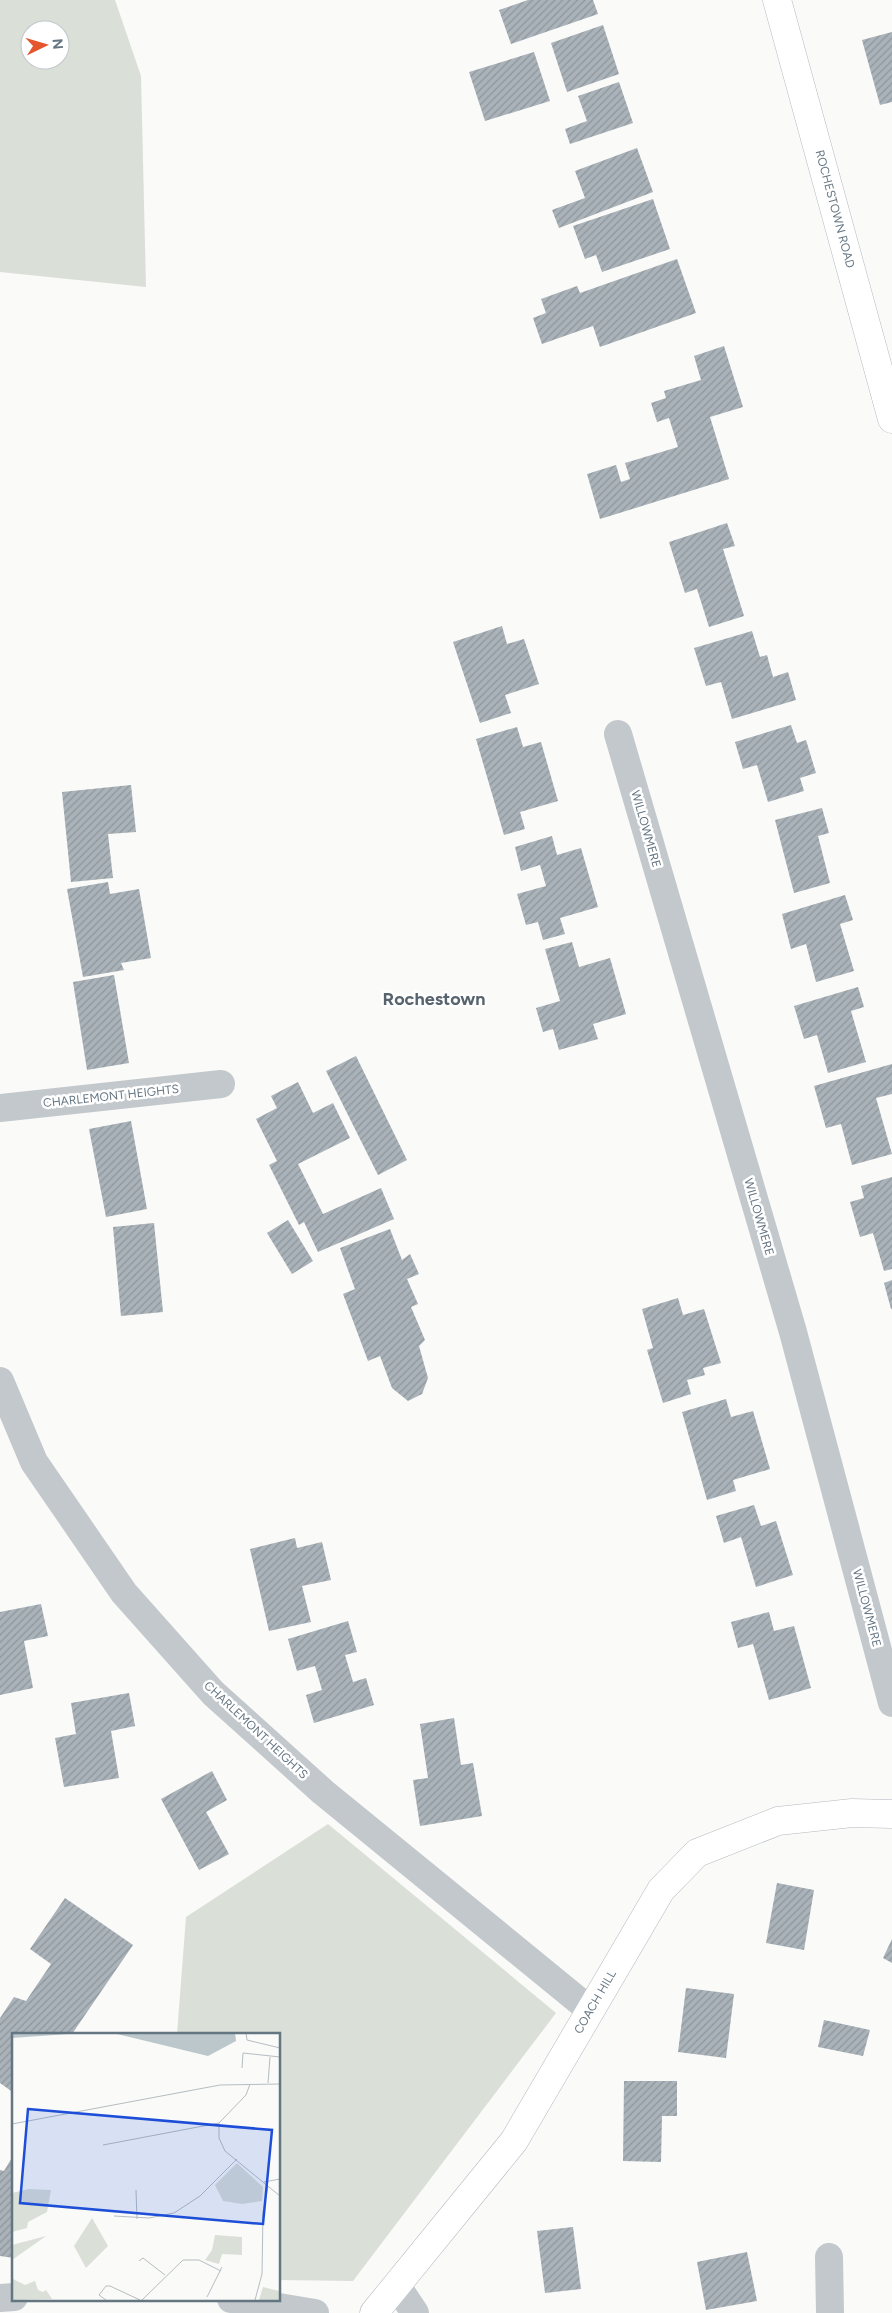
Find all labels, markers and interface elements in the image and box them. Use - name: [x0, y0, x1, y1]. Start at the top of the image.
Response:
- north arrow: [20, 20, 70, 70]
- text: N: [49, 38, 66, 50]
- street label: ROCHESTOWN ROAD: [812, 148, 858, 270]
- street label: WILLOWMERE: [628, 789, 664, 869]
- district label: Rochestown: [383, 988, 485, 1010]
- street label: CHARLEMONT HEIGHTS: [42, 1082, 180, 1110]
- street label: WILLOWMERE: [741, 1177, 777, 1257]
- street label: WILLOWMERE: [850, 1568, 884, 1648]
- street label: CHARLEMONT HEIGHTS: [201, 1678, 311, 1782]
- street label: COACH HILL: [571, 1967, 619, 2036]
- inset map: [12, 2033, 280, 2300]

